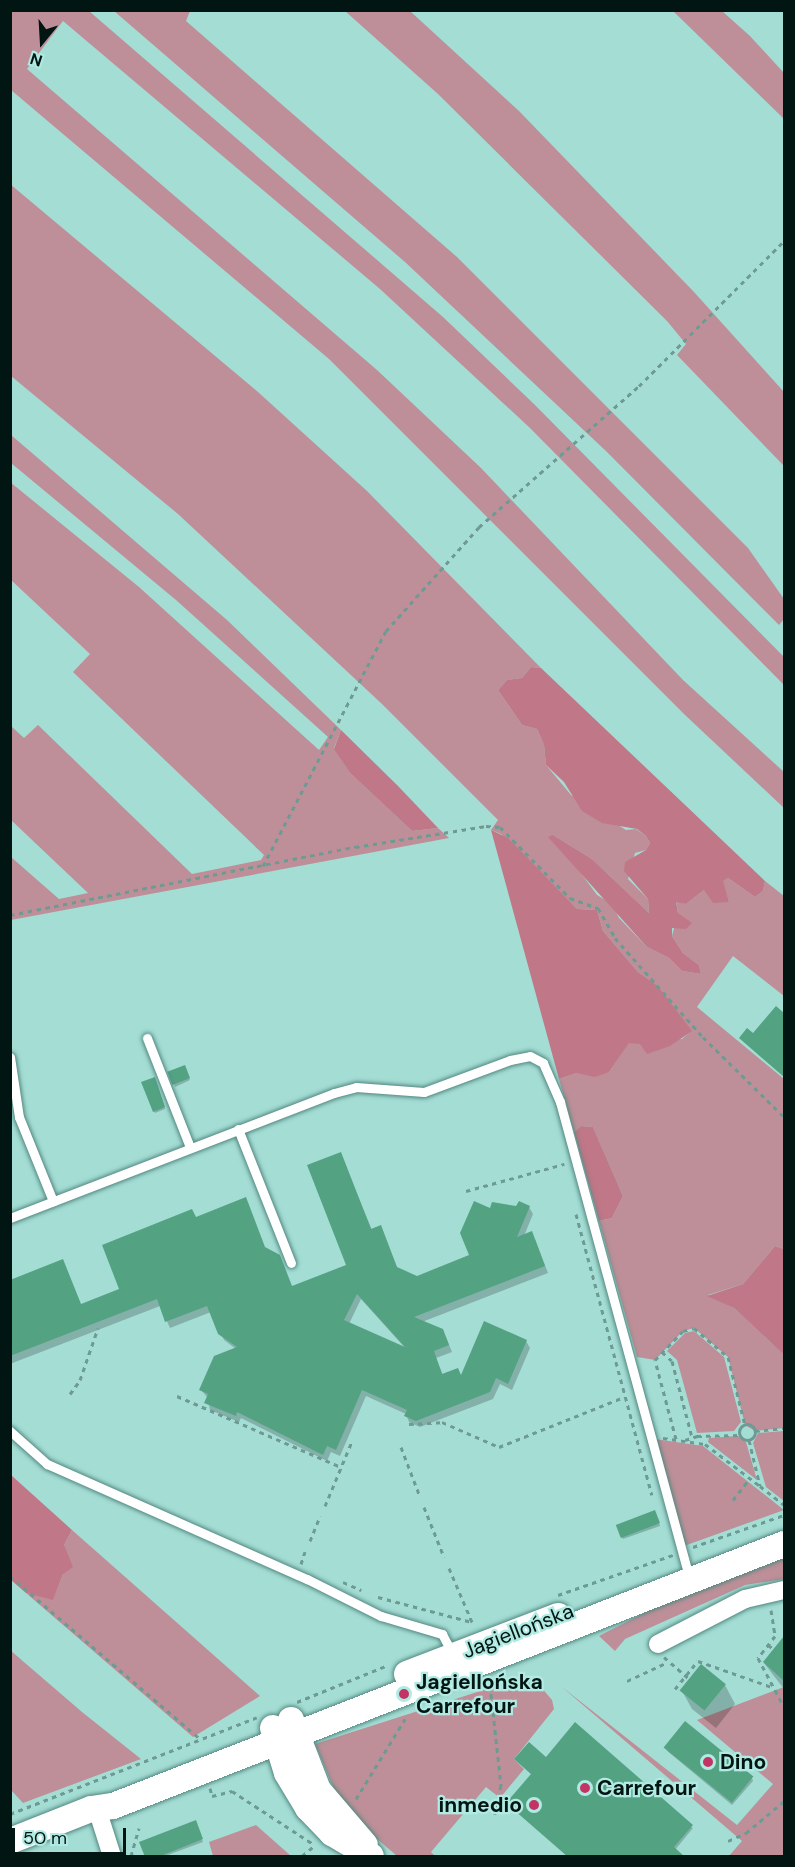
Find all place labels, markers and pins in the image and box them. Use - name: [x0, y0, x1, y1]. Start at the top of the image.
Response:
- place label: Jagiellońska Carrefour: [416, 1669, 543, 1719]
- marker: Jagiellońska Carrefour: [397, 1687, 411, 1701]
- place label: Dino: [720, 1749, 766, 1775]
- marker: Dino: [701, 1755, 715, 1769]
- place label: Carrefour: [597, 1775, 696, 1801]
- marker: Carrefour: [578, 1781, 592, 1795]
- place label: inmedio: [439, 1792, 522, 1818]
- marker: inmedio: [527, 1798, 541, 1812]

